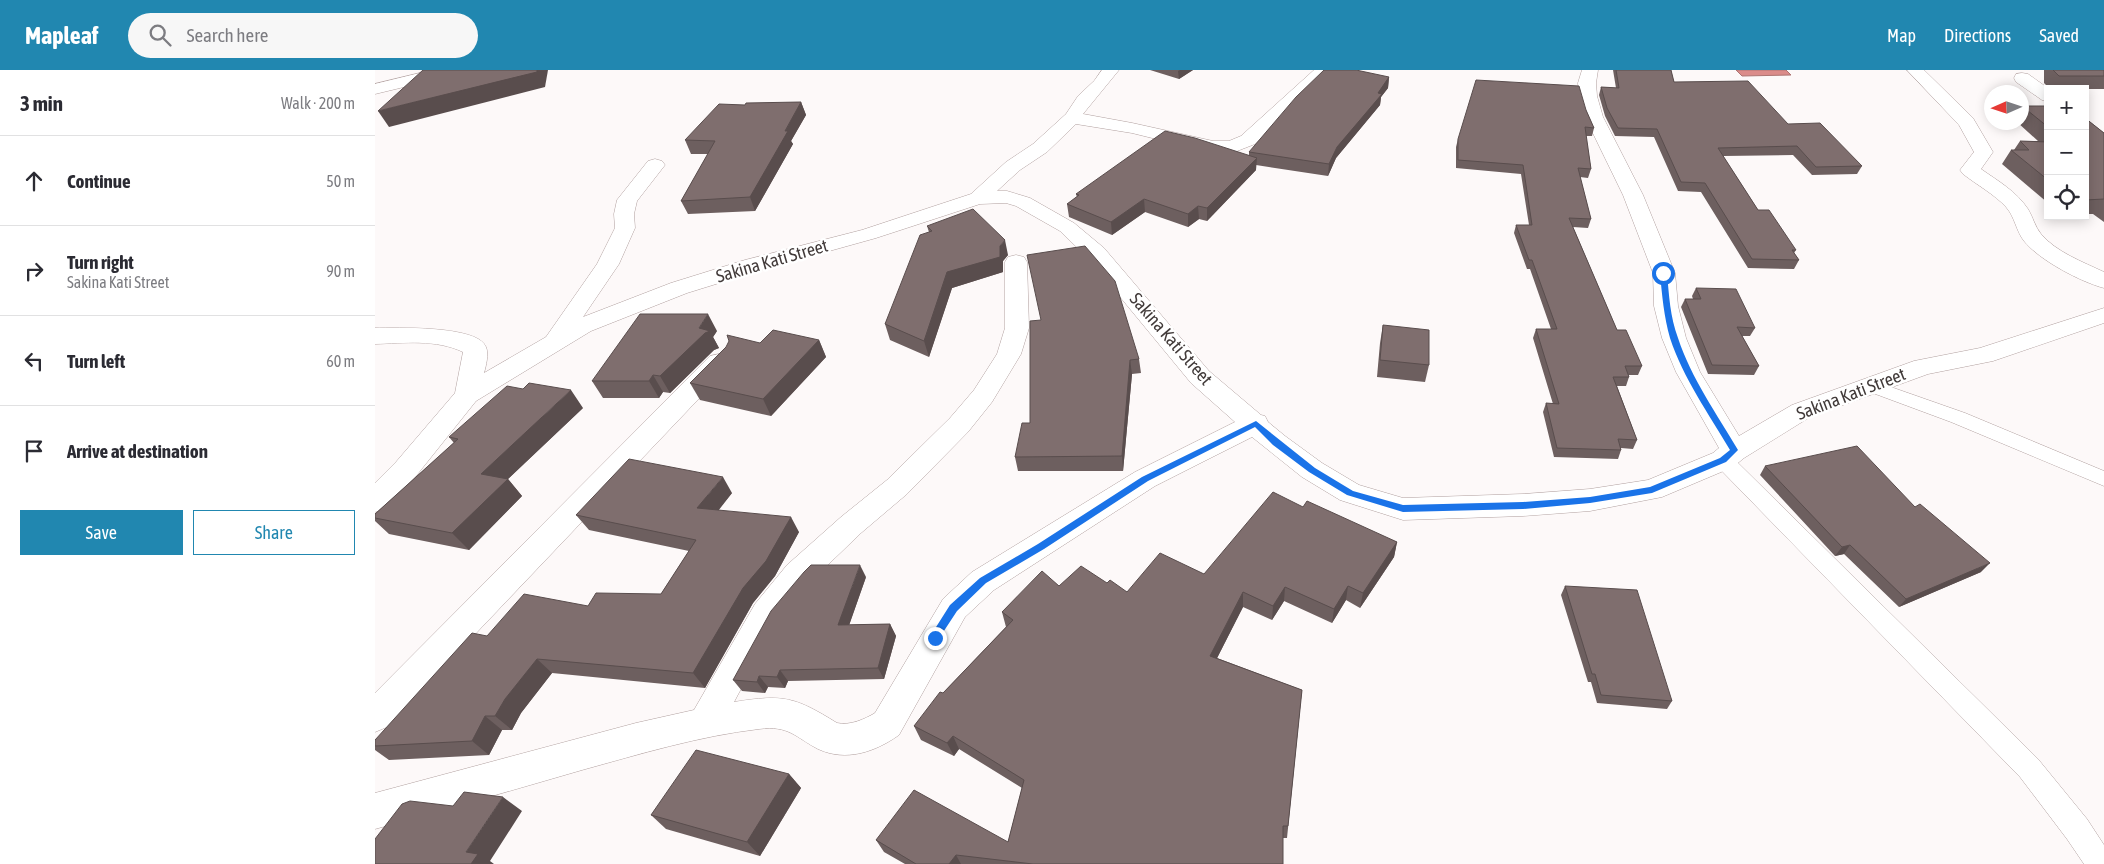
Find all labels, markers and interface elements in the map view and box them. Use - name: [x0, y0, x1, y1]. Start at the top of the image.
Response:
- search box: [128, 13, 478, 58]
- icon: search: [146, 21, 174, 49]
- text: Mapleaf: [25, 22, 98, 49]
- text: Search here: [186, 24, 268, 46]
- text: Map: [1887, 25, 1916, 46]
- text: Directions: [1944, 25, 2011, 46]
- text: Saved: [2039, 25, 2079, 46]
- north arrow: [1984, 85, 2029, 130]
- map controls: [2044, 85, 2089, 220]
- button: +: [2044, 85, 2089, 130]
- text: 3 min: [20, 91, 63, 115]
- text: Walk · 200 m: [281, 94, 355, 112]
- button: −: [2044, 130, 2089, 175]
- icon: ahead: [20, 167, 48, 195]
- text: Continue: [67, 170, 131, 192]
- text: 50 m: [326, 172, 355, 190]
- button: locate: [2044, 175, 2089, 220]
- street label: Sakina Kati Street: [714, 235, 830, 286]
- text: Turn right: [67, 251, 134, 273]
- icon: right: [20, 257, 48, 285]
- text: 90 m: [326, 262, 355, 280]
- route start: [1652, 262, 1675, 285]
- text: Sakina Kati Street: [67, 273, 169, 291]
- street label: Sakina Kati Street: [1126, 288, 1217, 389]
- icon: left: [20, 347, 48, 375]
- text: Turn left: [67, 350, 125, 372]
- text: 60 m: [326, 352, 355, 370]
- street label: Sakina Kati Street: [1793, 363, 1908, 424]
- icon: arrive: [20, 437, 48, 465]
- text: Arrive at destination: [67, 440, 208, 462]
- button: Save: [20, 510, 183, 555]
- button: Share: [193, 510, 355, 555]
- route end: [924, 627, 947, 650]

